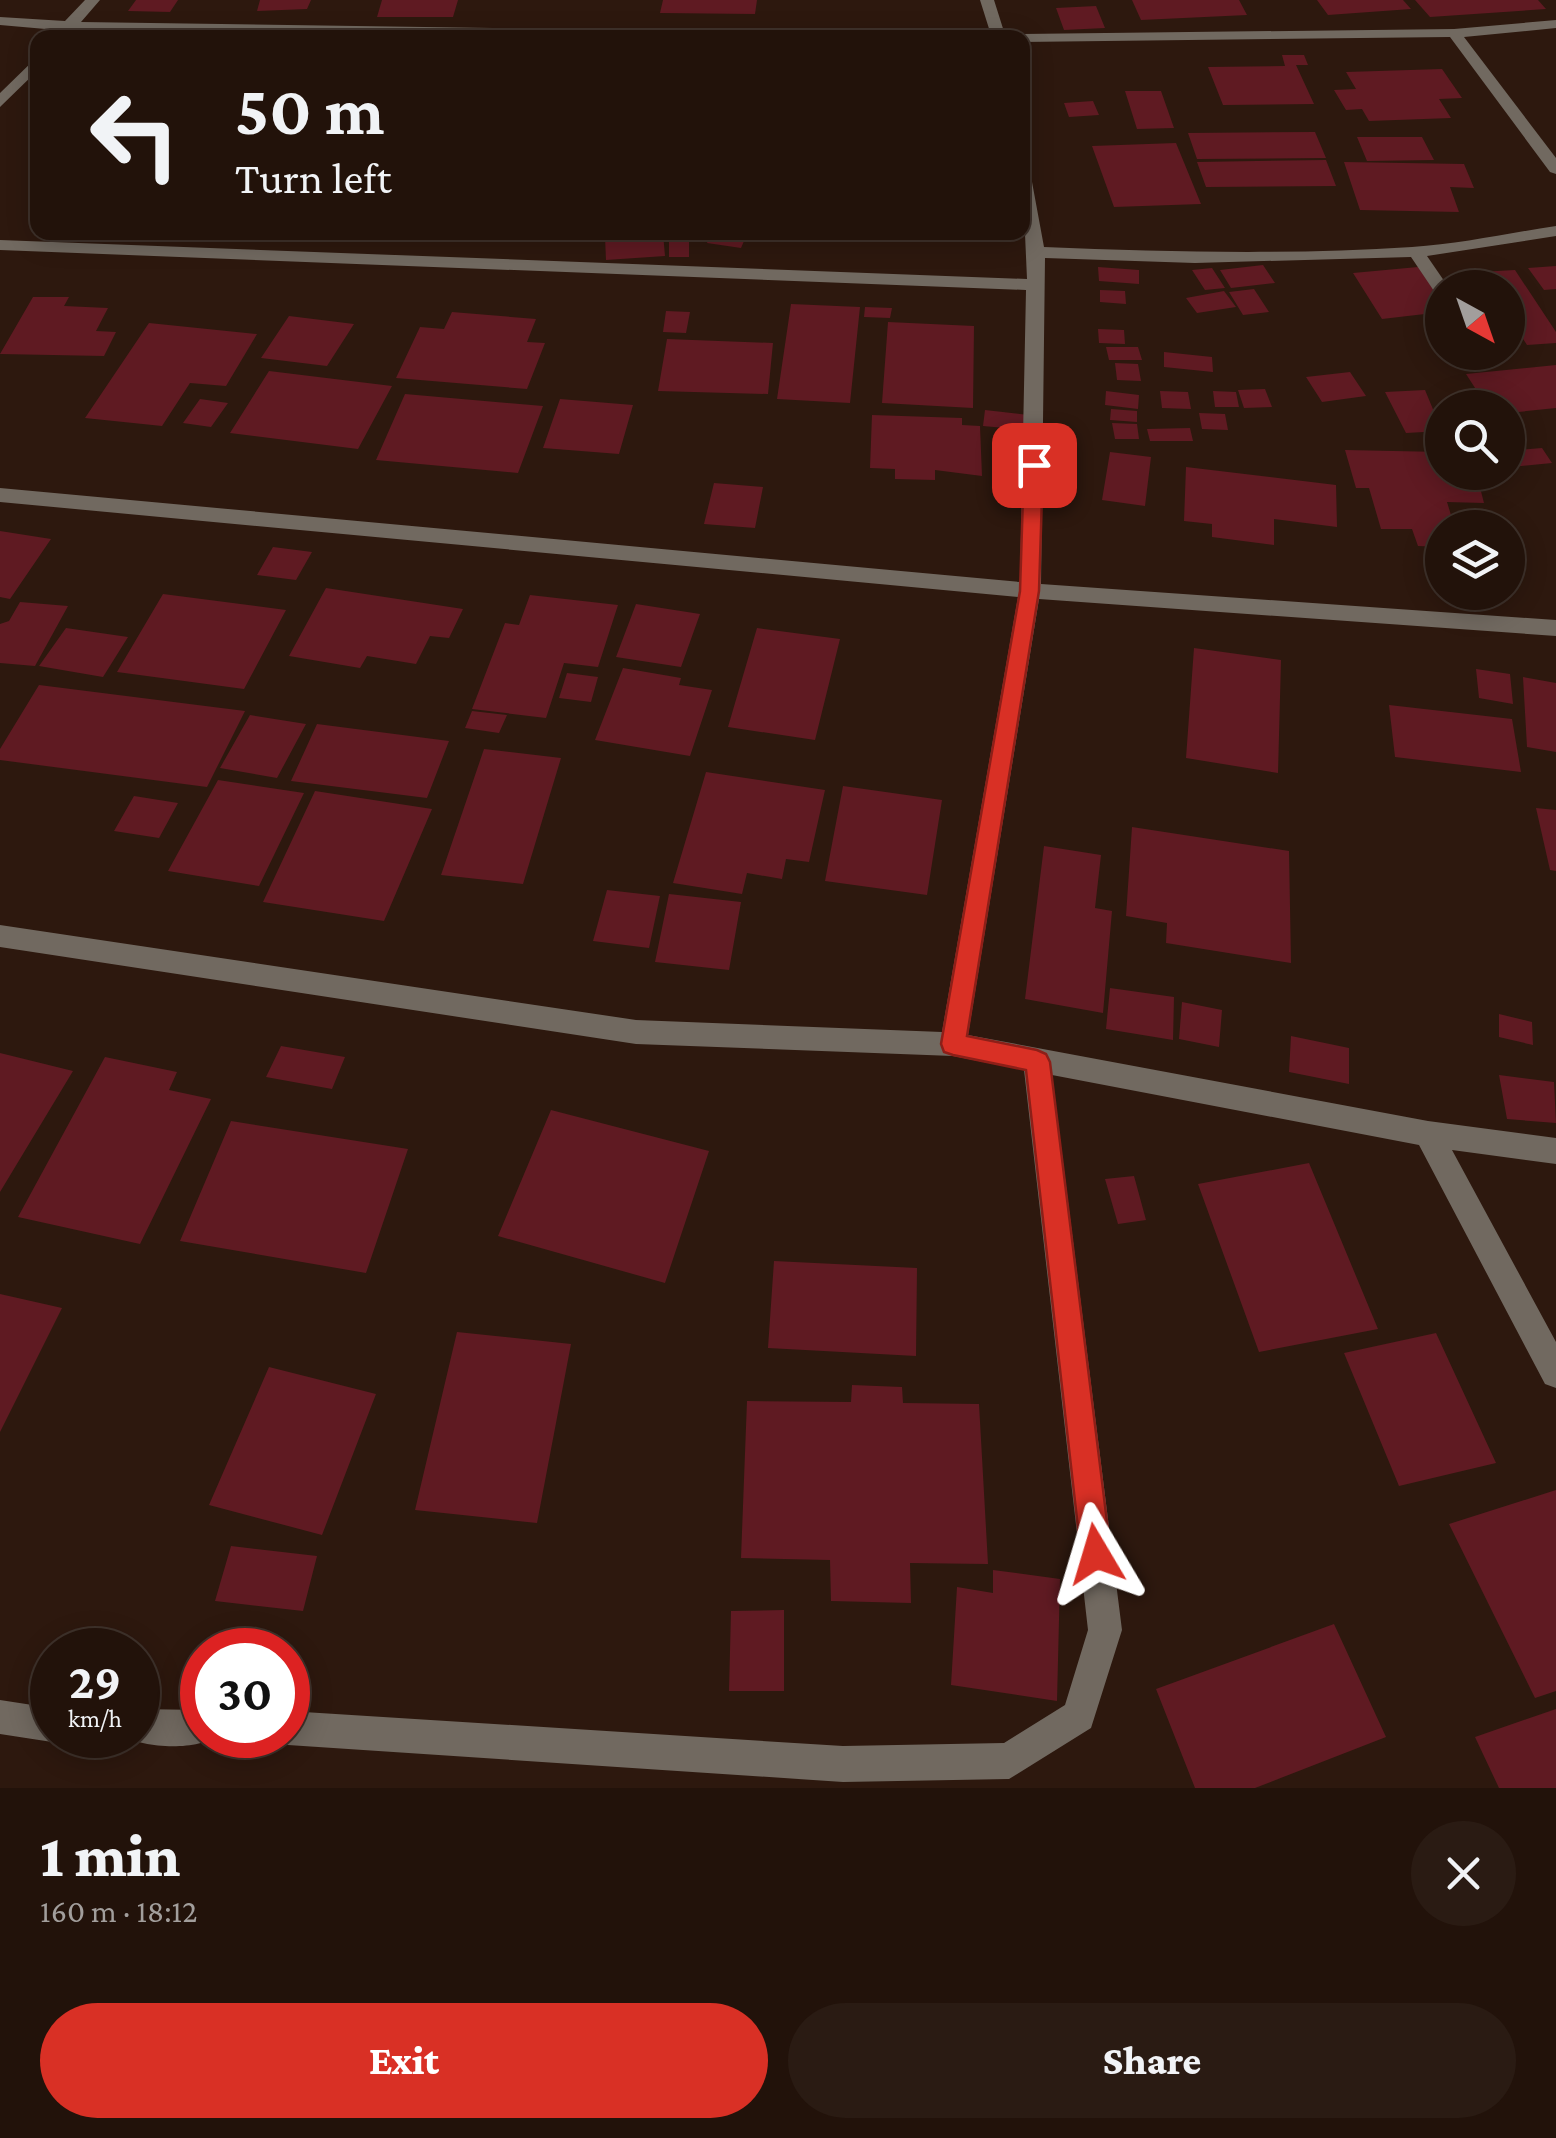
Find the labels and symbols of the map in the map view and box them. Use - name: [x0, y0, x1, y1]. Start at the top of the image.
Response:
- north arrow: [1425, 270, 1525, 370]
- pin: [992, 423, 1077, 508]
- position arrow: [1044, 1502, 1148, 1606]
- speed limit sign: 30: [180, 1628, 310, 1758]

